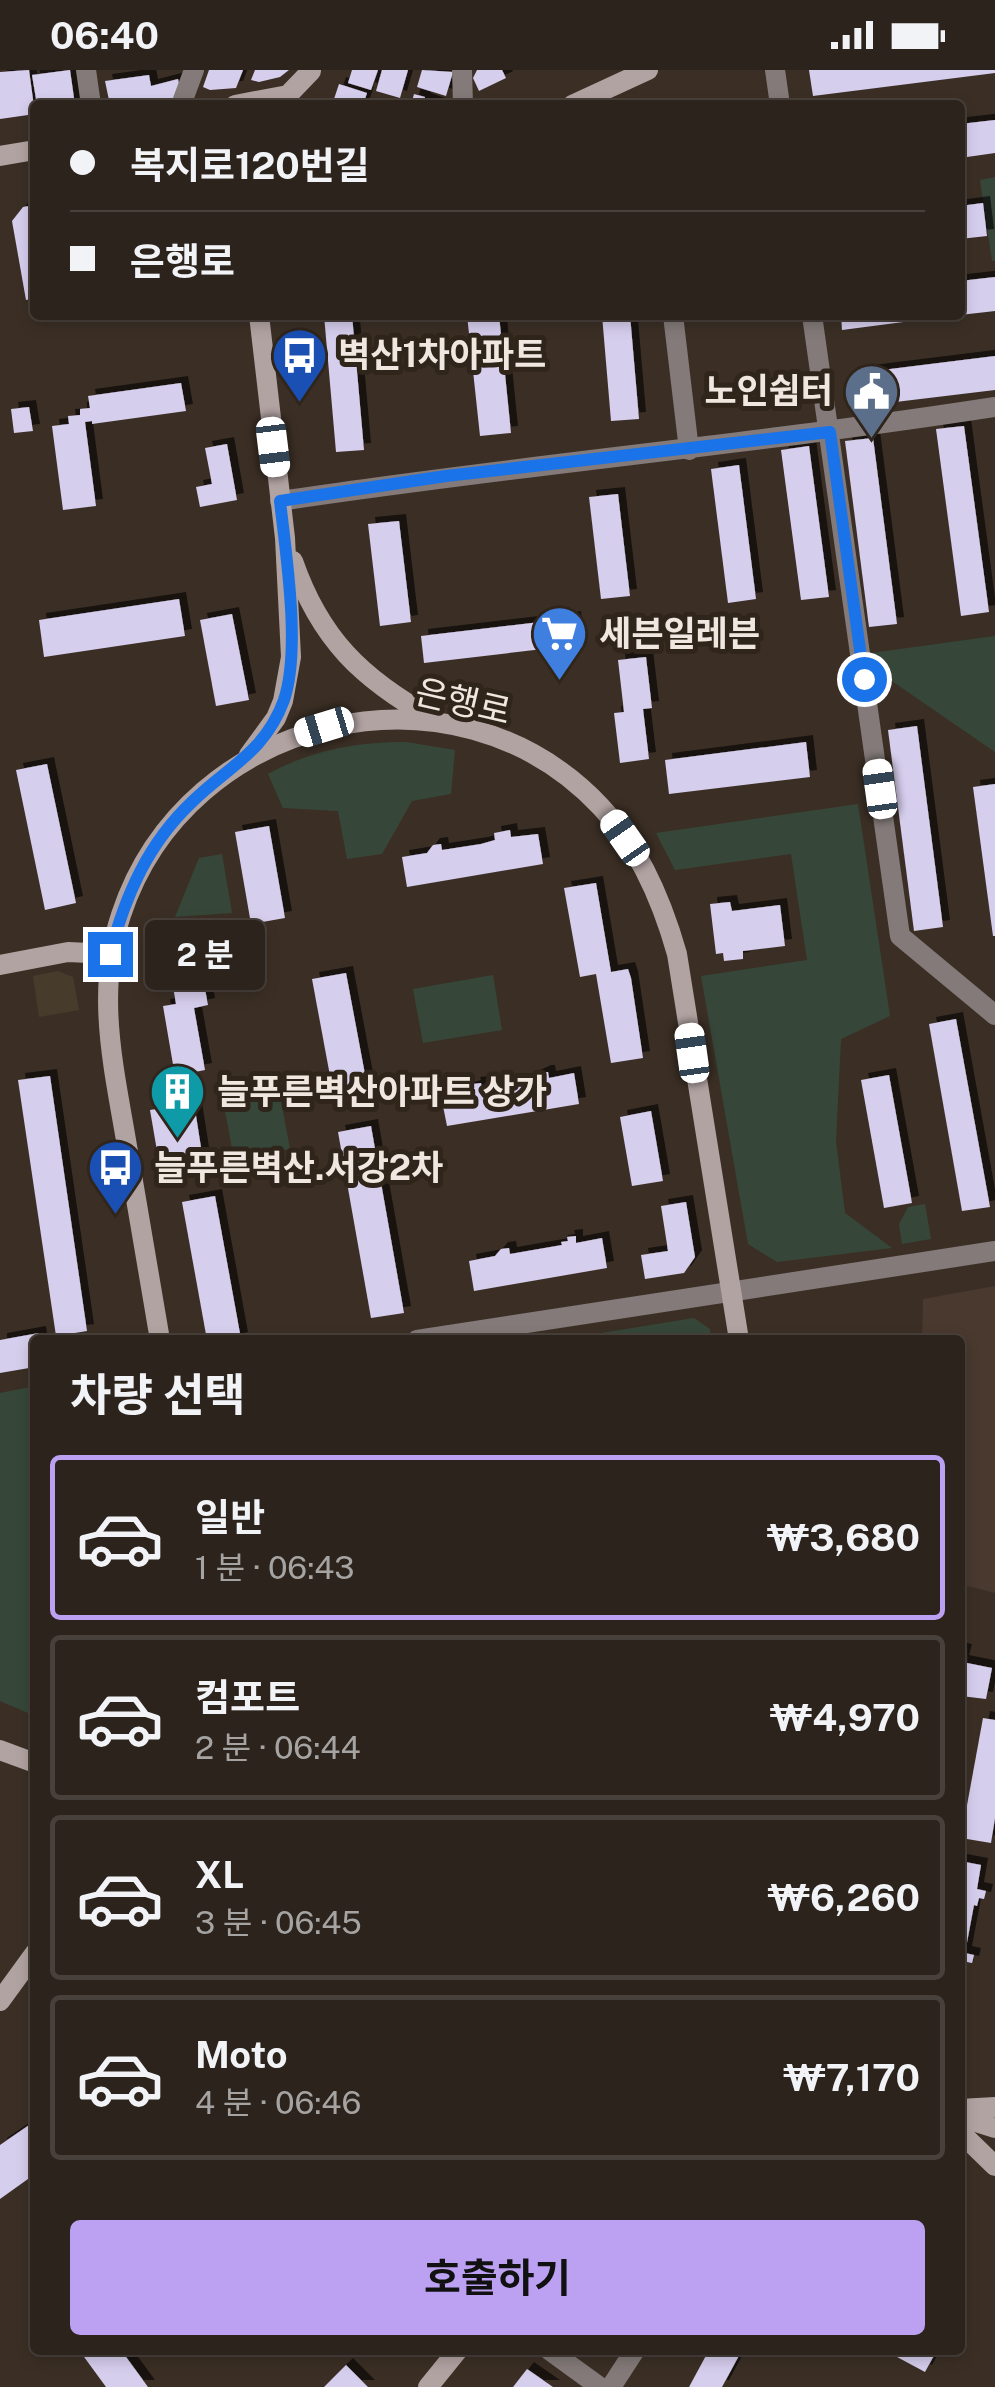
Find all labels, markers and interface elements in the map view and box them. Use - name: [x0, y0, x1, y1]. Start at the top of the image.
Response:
- text: 06:40: [50, 13, 159, 58]
- text: 복지로120번길: [130, 143, 370, 188]
- text: 은행로: [130, 239, 235, 284]
- bus stop icon: 벽산1차아파트: [269, 325, 329, 404]
- place label: 벽산1차아파트: [338, 334, 546, 375]
- public building icon: 노인쉼터: [842, 361, 902, 440]
- place label: 노인쉼터: [704, 370, 833, 411]
- car: [254, 415, 292, 479]
- supermarket icon: 세븐일레븐: [530, 604, 590, 683]
- place label: 세븐일레븐: [599, 613, 760, 654]
- route start: [842, 657, 887, 702]
- street label: 은행로: [411, 671, 515, 732]
- car: [291, 704, 357, 750]
- car: [861, 757, 899, 821]
- car: [596, 805, 654, 871]
- callout: 2 분: [145, 919, 265, 989]
- route end: [88, 932, 133, 977]
- text: 2 분: [177, 936, 233, 973]
- car: [673, 1021, 711, 1085]
- building icon: 늘푸른벽산아파트 상가: [148, 1062, 208, 1141]
- place label: 늘푸른벽산아파트 상가: [217, 1071, 547, 1112]
- bus stop icon: 늘푸른벽산.서강2차: [85, 1138, 145, 1217]
- place label: 늘푸른벽산.서강2차: [154, 1147, 443, 1188]
- text: 차량 선택: [70, 1368, 246, 1421]
- icon: car: [75, 1493, 165, 1583]
- text: 일반: [195, 1495, 265, 1540]
- text: ₩3,680: [767, 1515, 920, 1560]
- text: 1 분 · 06:43: [195, 1549, 355, 1586]
- icon: car: [75, 1673, 165, 1763]
- text: 컴포트: [195, 1675, 300, 1720]
- text: ₩4,970: [770, 1695, 920, 1740]
- text: 2 분 · 06:44: [195, 1729, 361, 1766]
- text: XL: [195, 1852, 244, 1897]
- icon: car: [75, 1853, 165, 1943]
- text: ₩6,260: [768, 1875, 920, 1920]
- text: 3 분 · 06:45: [195, 1904, 362, 1941]
- text: Moto: [195, 2032, 288, 2077]
- icon: car: [75, 2033, 165, 2123]
- text: ₩7,170: [783, 2055, 920, 2100]
- text: 4 분 · 06:46: [195, 2084, 361, 2121]
- button: 호출하기: [70, 2220, 925, 2335]

